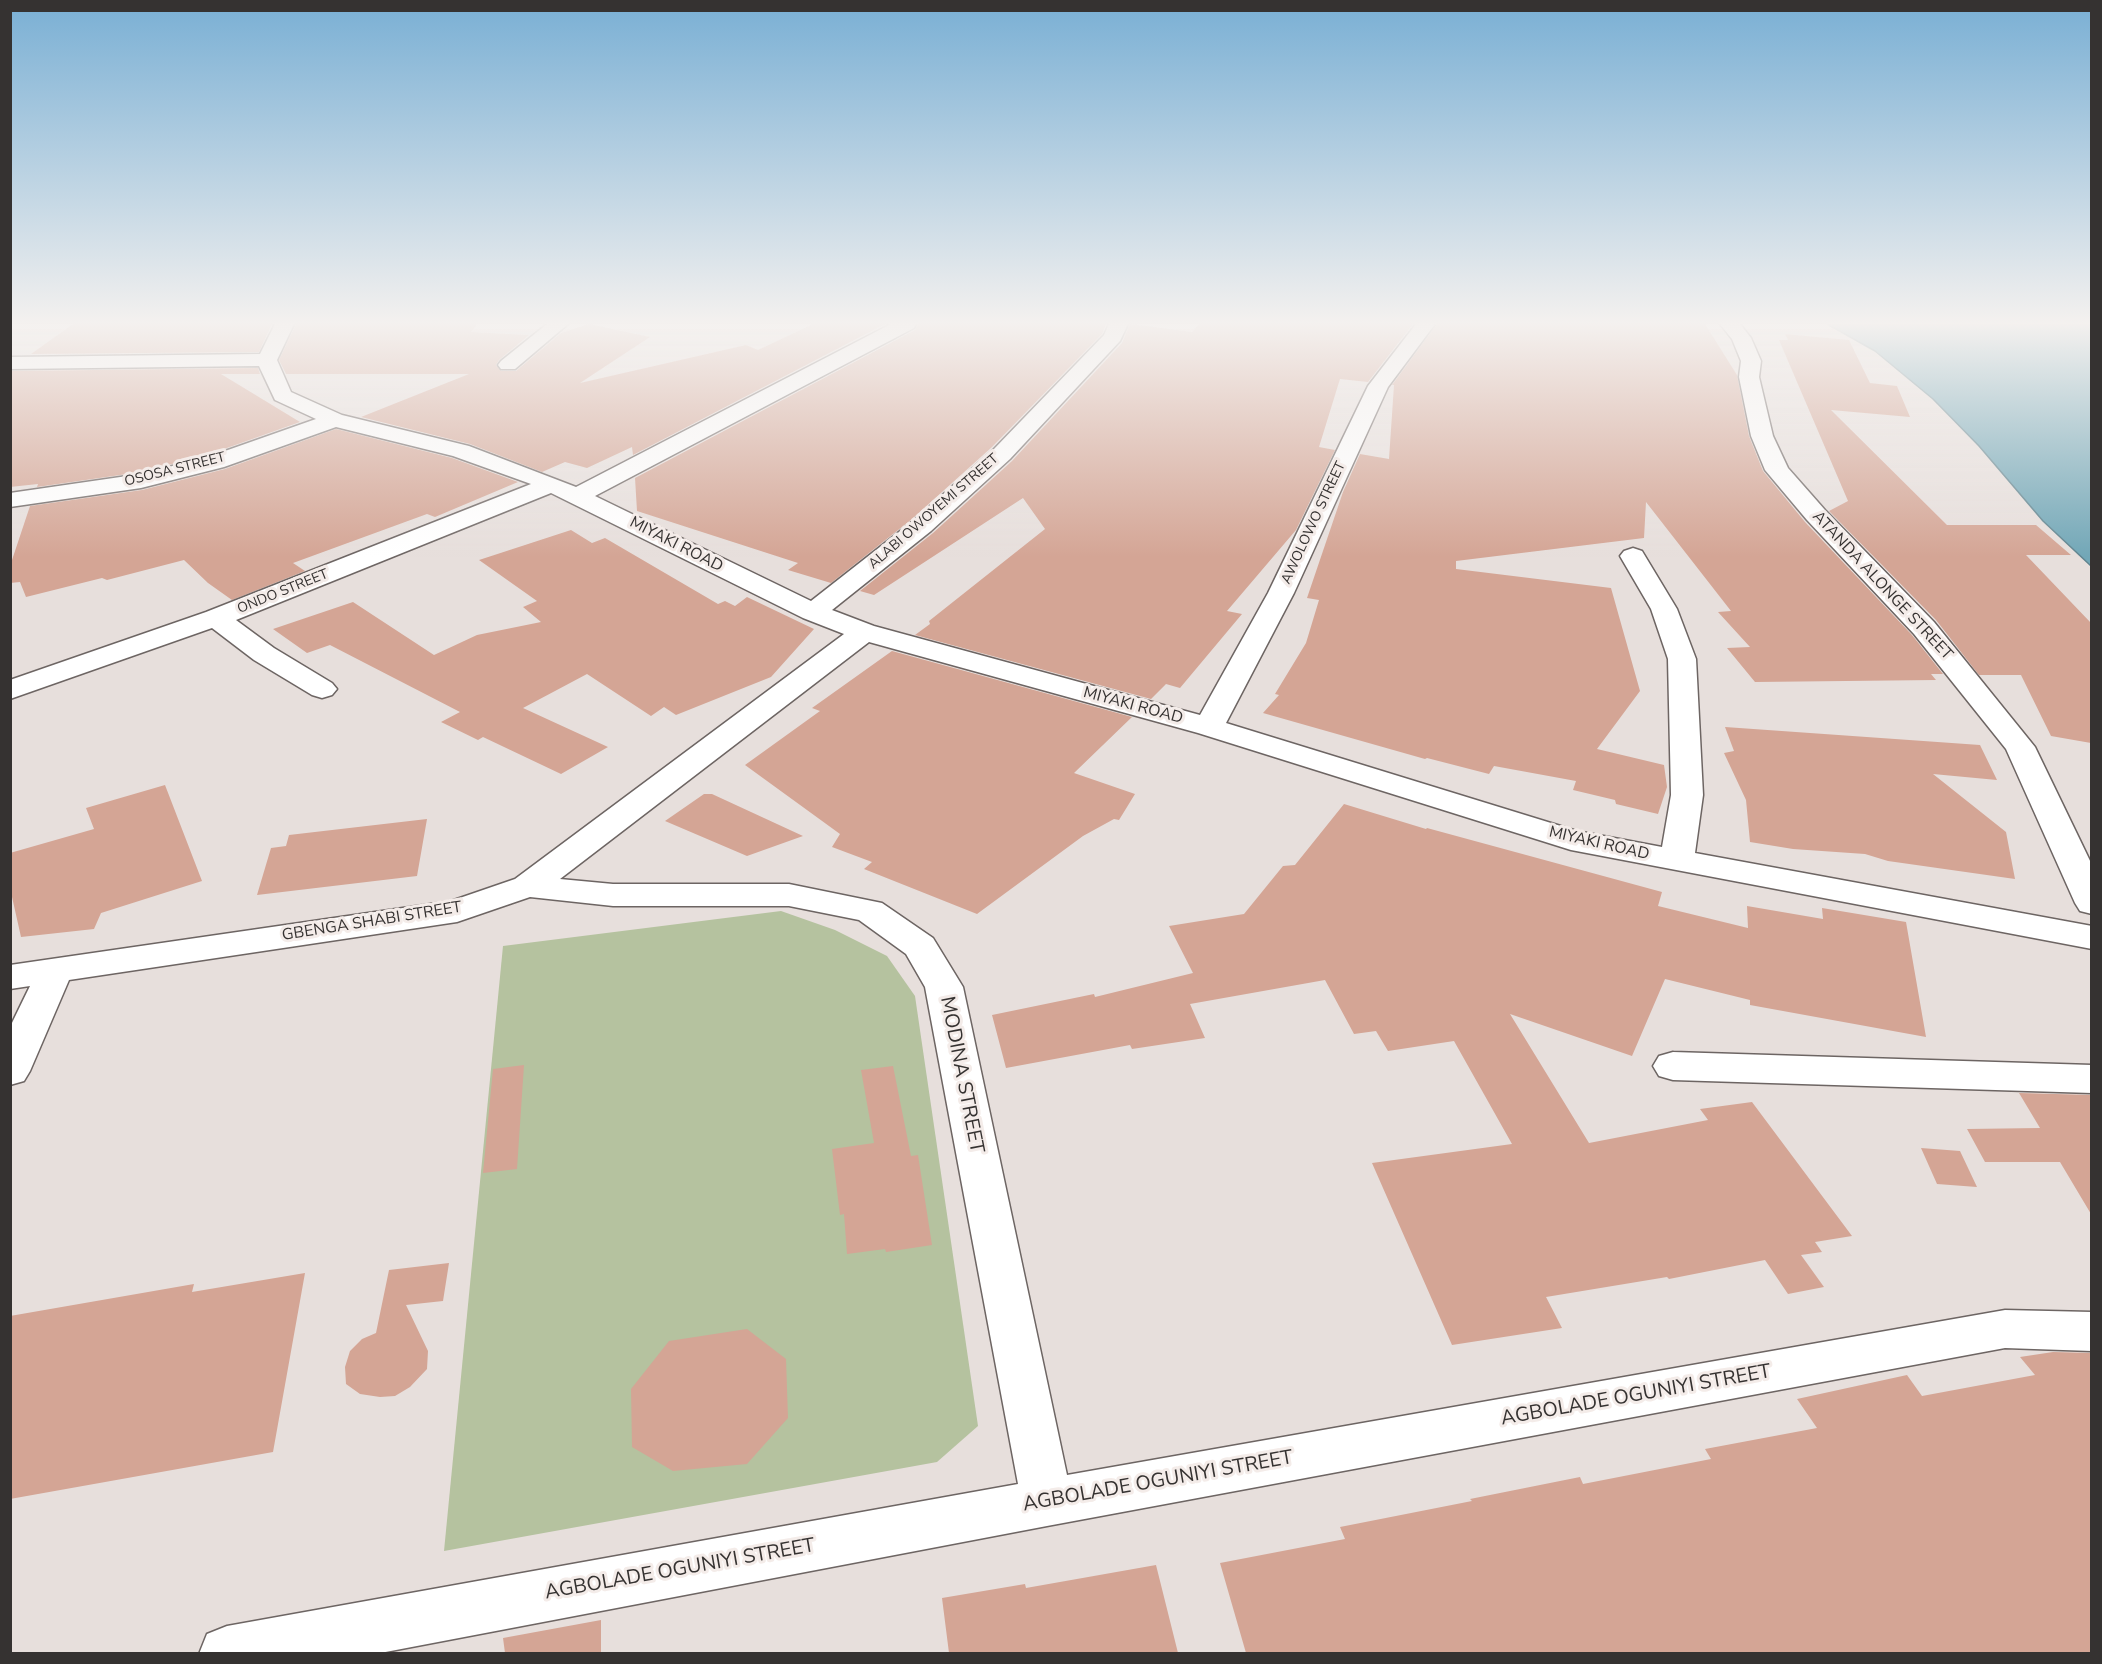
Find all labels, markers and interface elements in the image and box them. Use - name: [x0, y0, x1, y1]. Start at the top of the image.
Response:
- street label: OSOSA STREET: [123, 449, 227, 491]
- street label: ALABI OWOYEMI STREET: [866, 451, 1002, 573]
- street label: AWOLOWO STREET: [1278, 459, 1350, 587]
- street label: ATANDA ALONGE STREET: [1808, 508, 1956, 664]
- street label: MIYAKI ROAD: [626, 513, 726, 577]
- street label: ONDO STREET: [235, 566, 331, 618]
- street label: MIYAKI ROAD: [1081, 683, 1185, 729]
- street label: MIYAKI ROAD: [1547, 823, 1651, 865]
- street label: GBENGA SHABI STREET: [281, 898, 463, 946]
- street label: MODINA STREET: [934, 994, 988, 1156]
- street label: AGBOLADE OGUNIYI STREET: [1499, 1360, 1773, 1432]
- street label: AGBOLADE OGUNIYI STREET: [1021, 1446, 1295, 1518]
- street label: AGBOLADE OGUNIYI STREET: [543, 1534, 817, 1606]

